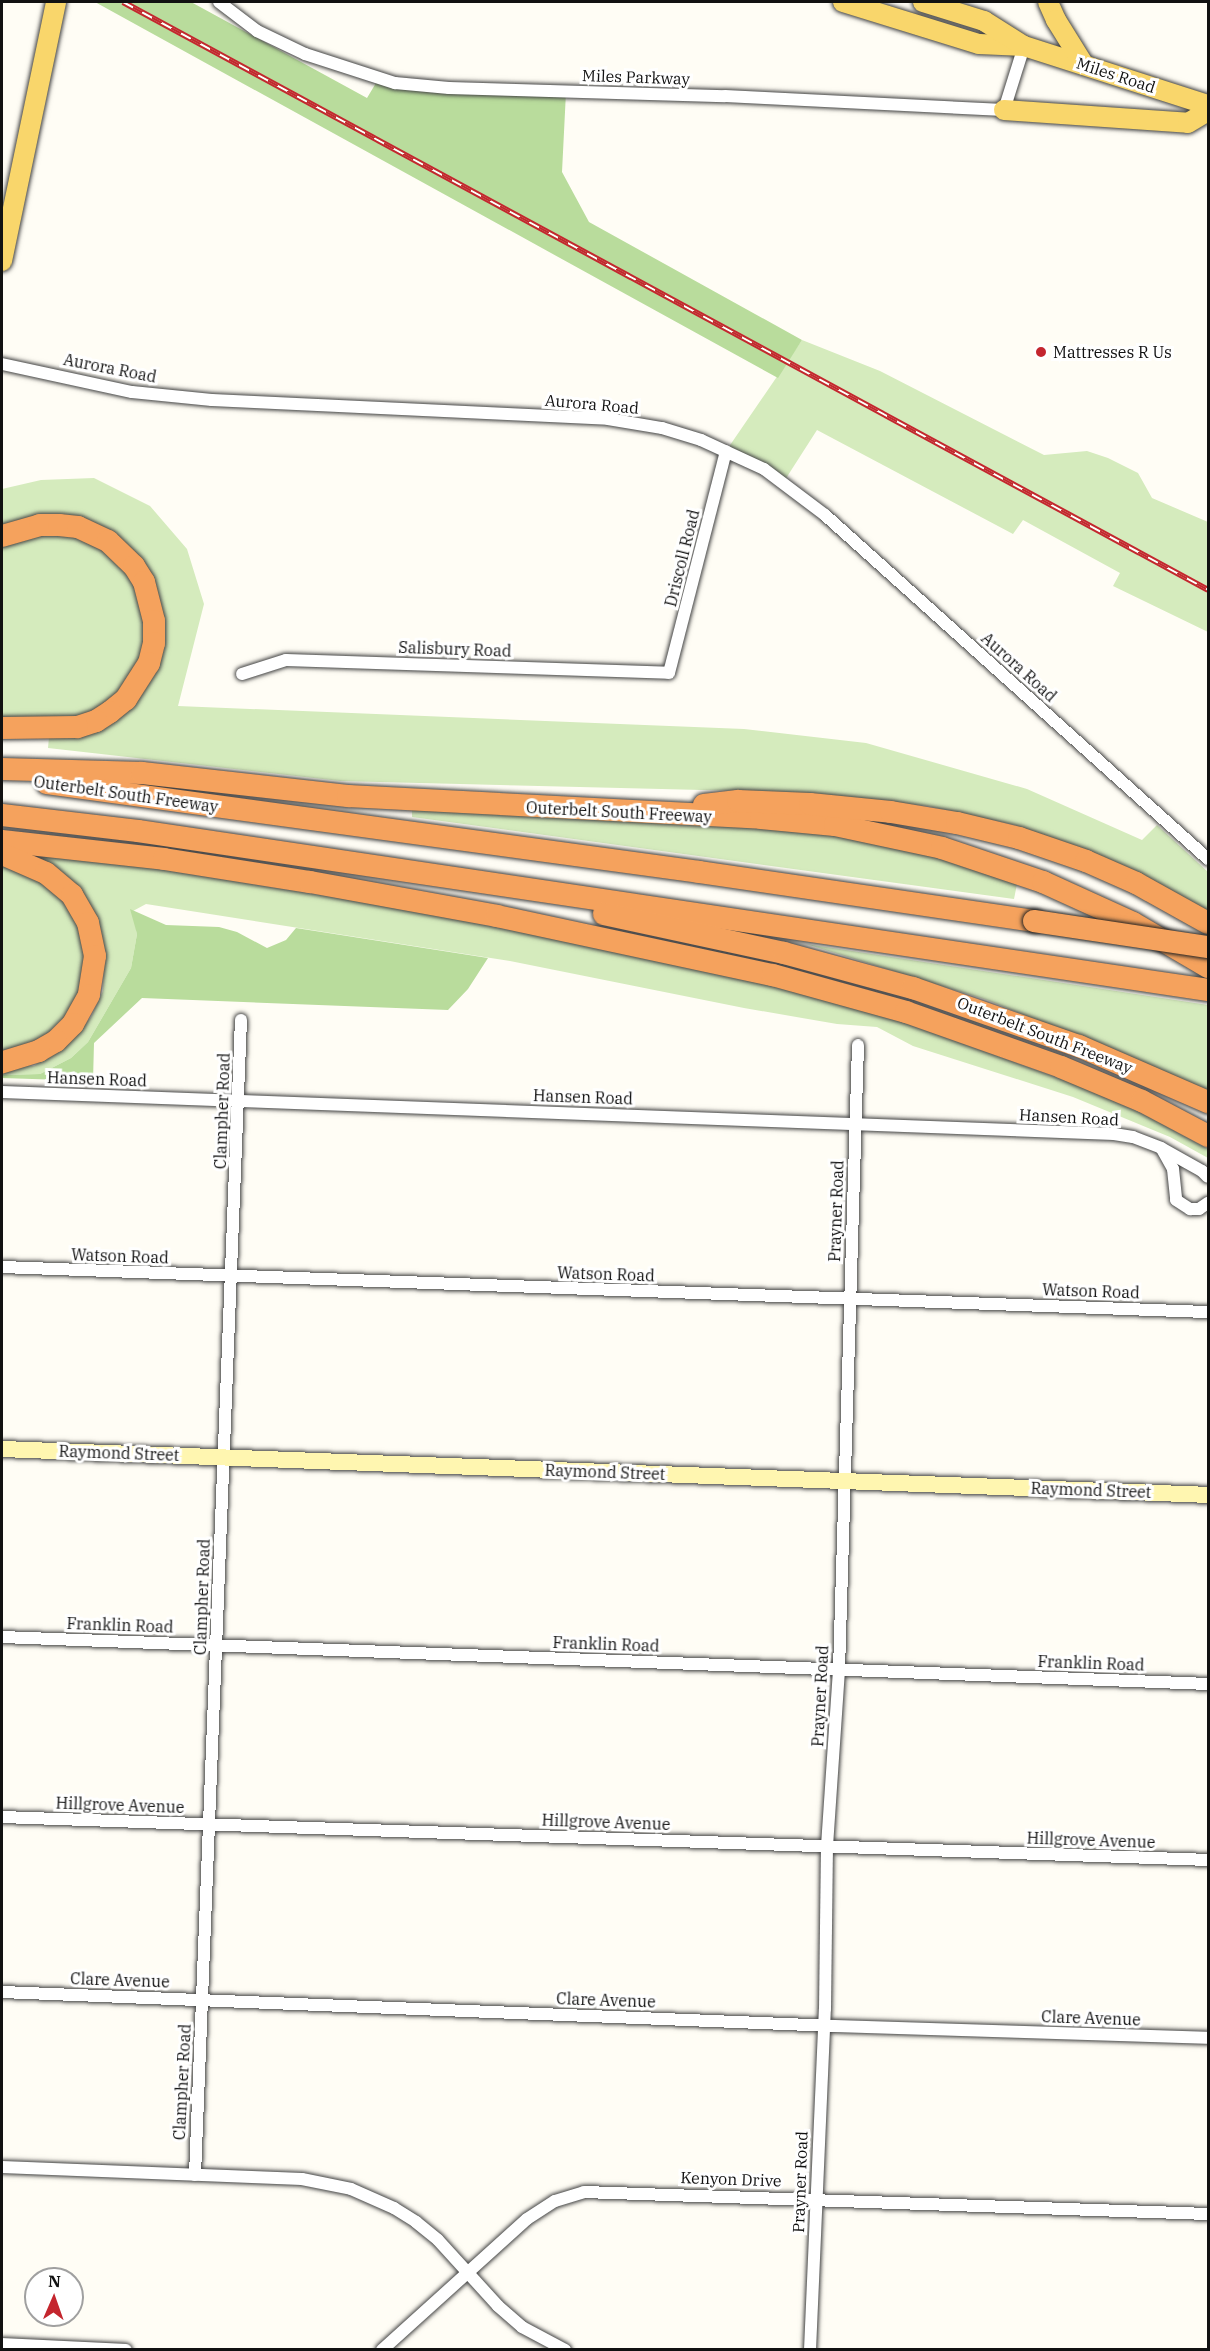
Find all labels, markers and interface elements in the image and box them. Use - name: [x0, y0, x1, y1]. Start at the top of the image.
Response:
- street label: Miles Road: [1074, 53, 1158, 97]
- street label: Miles Parkway: [582, 66, 690, 88]
- place label: Mattresses R Us: [1053, 342, 1172, 362]
- marker: Mattresses R Us: [1034, 345, 1048, 359]
- street label: Aurora Road: [62, 350, 158, 386]
- street label: Aurora Road: [544, 390, 640, 418]
- street label: Driscoll Road: [661, 507, 703, 609]
- street label: Aurora Road: [978, 628, 1060, 706]
- street label: Salisbury Road: [398, 637, 512, 661]
- street label: Outerbelt South Freeway: [33, 772, 219, 816]
- street label: Outerbelt South Freeway: [526, 798, 712, 826]
- street label: Outerbelt South Freeway: [955, 993, 1135, 1077]
- street label: Clampher Road: [210, 1052, 234, 1170]
- street label: Hansen Road: [47, 1068, 147, 1090]
- street label: Hansen Road: [533, 1086, 633, 1108]
- street label: Hansen Road: [1019, 1105, 1119, 1129]
- street label: Prayner Road: [825, 1160, 847, 1262]
- street label: Watson Road: [71, 1245, 169, 1267]
- street label: Watson Road: [557, 1263, 655, 1285]
- street label: Watson Road: [1042, 1280, 1140, 1302]
- street label: Raymond Street: [58, 1441, 180, 1465]
- street label: Raymond Street: [544, 1460, 666, 1484]
- street label: Raymond Street: [1030, 1478, 1152, 1502]
- street label: Clampher Road: [190, 1538, 214, 1656]
- street label: Franklin Road: [66, 1614, 174, 1636]
- street label: Franklin Road: [552, 1633, 660, 1655]
- street label: Prayner Road: [808, 1645, 832, 1747]
- street label: Franklin Road: [1037, 1652, 1145, 1674]
- street label: Hillgrove Avenue: [55, 1793, 185, 1817]
- street label: Hillgrove Avenue: [541, 1810, 671, 1834]
- street label: Hillgrove Avenue: [1026, 1828, 1156, 1852]
- street label: Clare Avenue: [70, 1969, 170, 1991]
- street label: Clare Avenue: [556, 1989, 656, 2011]
- street label: Clare Avenue: [1041, 2007, 1141, 2029]
- street label: Clampher Road: [169, 2023, 195, 2141]
- street label: Prayner Road: [789, 2131, 811, 2233]
- street label: Kenyon Drive: [680, 2168, 782, 2190]
- north arrow: [24, 2267, 84, 2327]
- text: N: [48, 2271, 61, 2291]

